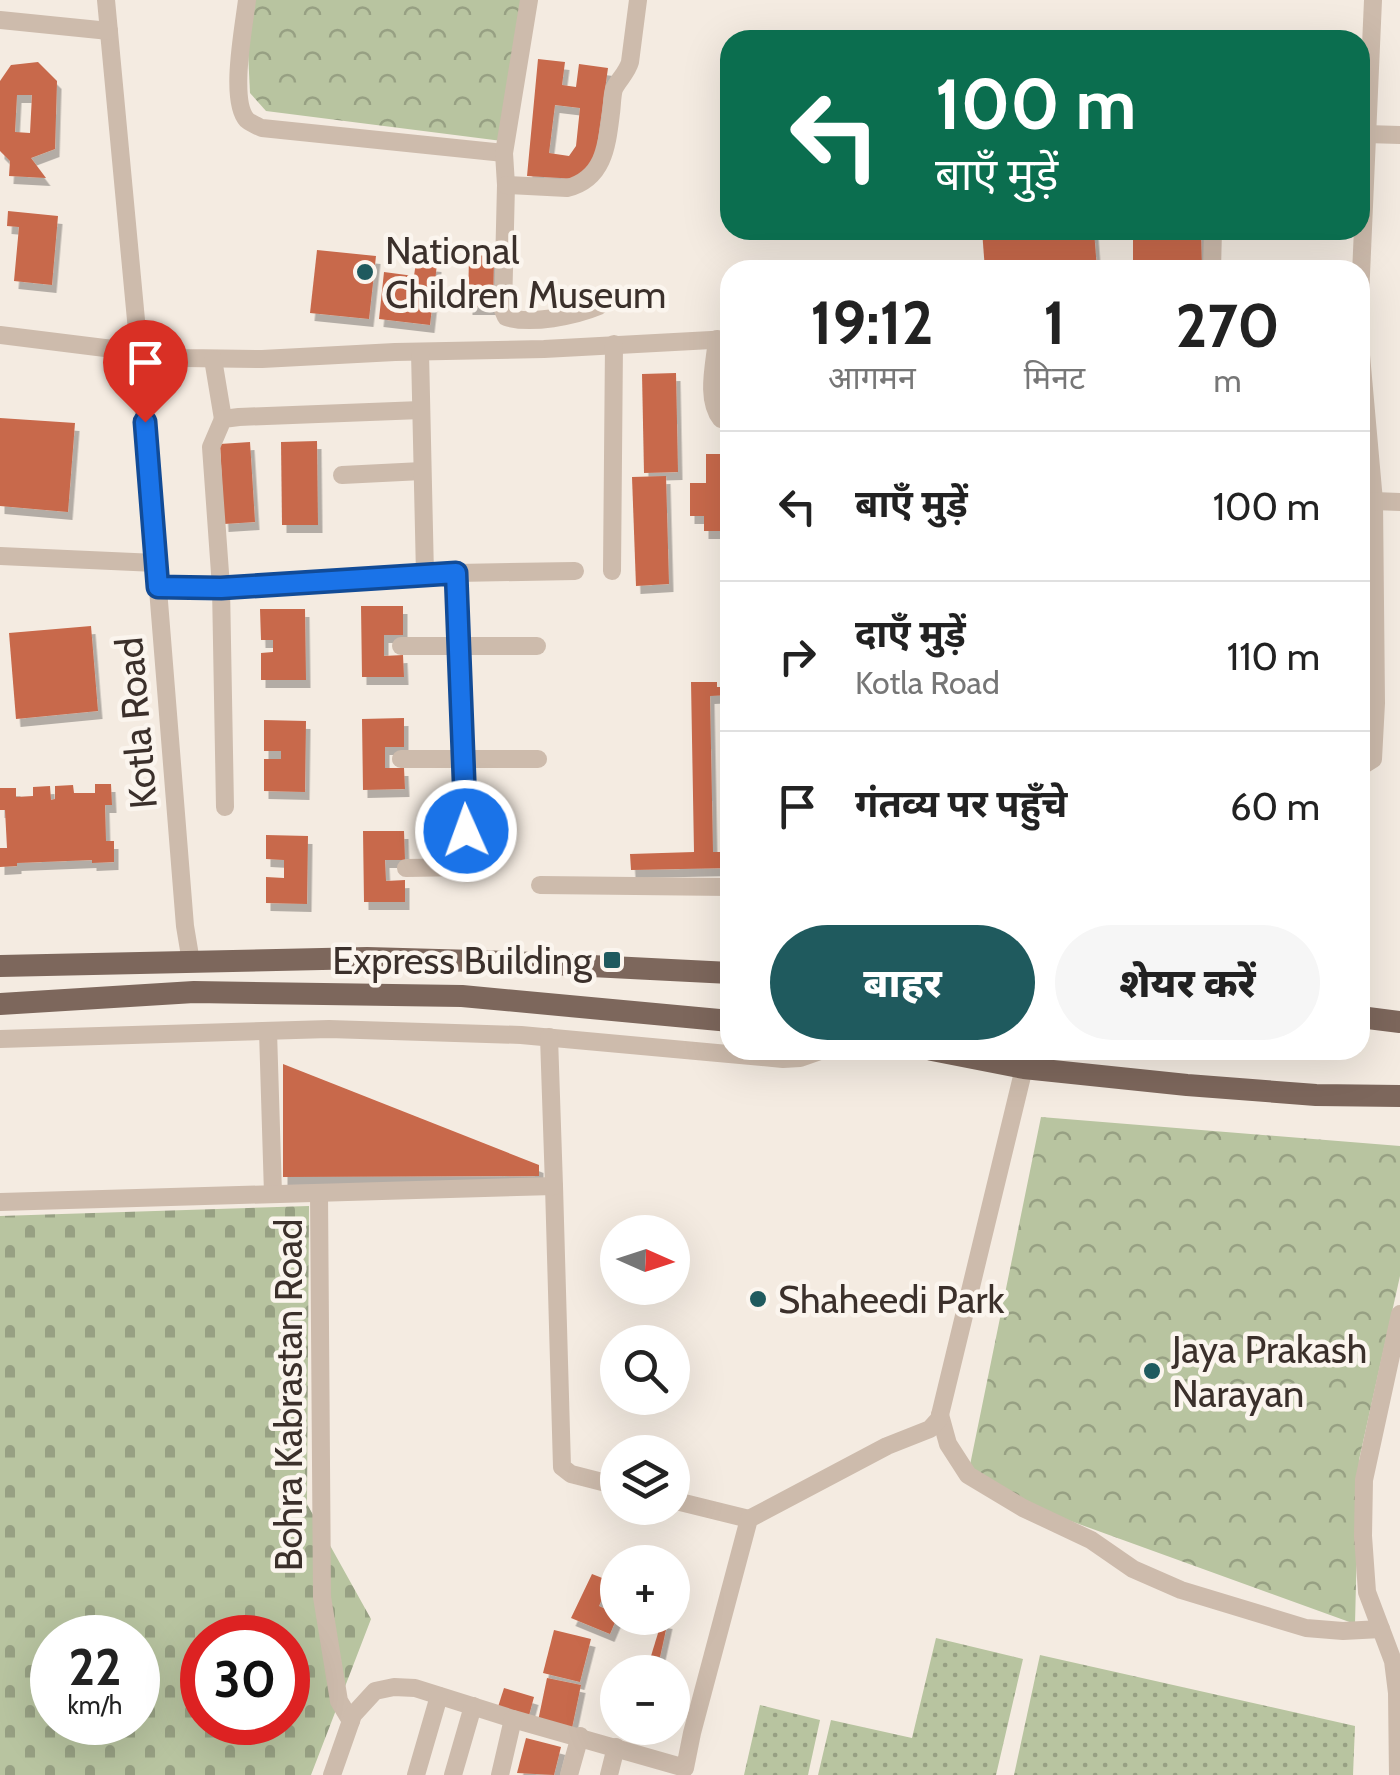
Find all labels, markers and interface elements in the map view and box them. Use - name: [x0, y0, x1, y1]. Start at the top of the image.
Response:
- text: 100 m: [935, 61, 1136, 147]
- icon: left: [770, 70, 900, 200]
- text: बाएँ मुड़ें: [935, 147, 1058, 201]
- place label: National Children Museum: [385, 227, 666, 318]
- marker: National Children Museum: [354, 261, 376, 283]
- text: 19:12: [810, 286, 933, 359]
- text: 1: [1043, 286, 1066, 359]
- text: 270: [1175, 289, 1280, 362]
- pin: [103, 320, 188, 423]
- icon: arrive: [118, 335, 173, 390]
- text: आगमन: [828, 358, 916, 397]
- text: मिनट: [1024, 358, 1085, 397]
- text: m: [1214, 361, 1242, 400]
- icon: left: [770, 479, 825, 534]
- text: बाएँ मुड़ें: [855, 480, 968, 527]
- text: 100 m: [1213, 483, 1320, 530]
- text: दाएँ मुड़ें: [855, 610, 966, 657]
- icon: right: [770, 629, 825, 684]
- text: 110 m: [1227, 633, 1320, 680]
- street label: Kotla Road: [105, 635, 167, 811]
- text: Kotla Road: [855, 663, 1000, 702]
- position arrow: [414, 779, 518, 883]
- icon: arrive: [770, 779, 825, 834]
- text: गंतव्य पर पहुँचे: [855, 780, 1067, 827]
- text: 60 m: [1230, 783, 1320, 830]
- button: बाहर: [770, 925, 1035, 1040]
- button: शेयर करें: [1055, 925, 1320, 1040]
- place label: Express Building: [332, 937, 593, 984]
- marker: Express Building: [601, 949, 623, 971]
- north arrow: [600, 1215, 690, 1305]
- map controls: [600, 1215, 690, 1745]
- street label: Bohra Kabrastan Road: [265, 1219, 312, 1571]
- place label: Shaheedi Park: [778, 1276, 1004, 1323]
- marker: Shaheedi Park: [747, 1288, 769, 1310]
- button: search: [600, 1325, 690, 1415]
- place label: Jaya Prakash Narayan: [1171, 1326, 1367, 1417]
- marker: Jaya Prakash Narayan: [1141, 1360, 1163, 1382]
- button: layers: [600, 1435, 690, 1525]
- button: +: [600, 1545, 690, 1635]
- speed limit sign: 30: [180, 1615, 310, 1745]
- text: 22: [69, 1637, 121, 1698]
- button: −: [600, 1655, 690, 1745]
- text: km/h: [68, 1690, 122, 1720]

